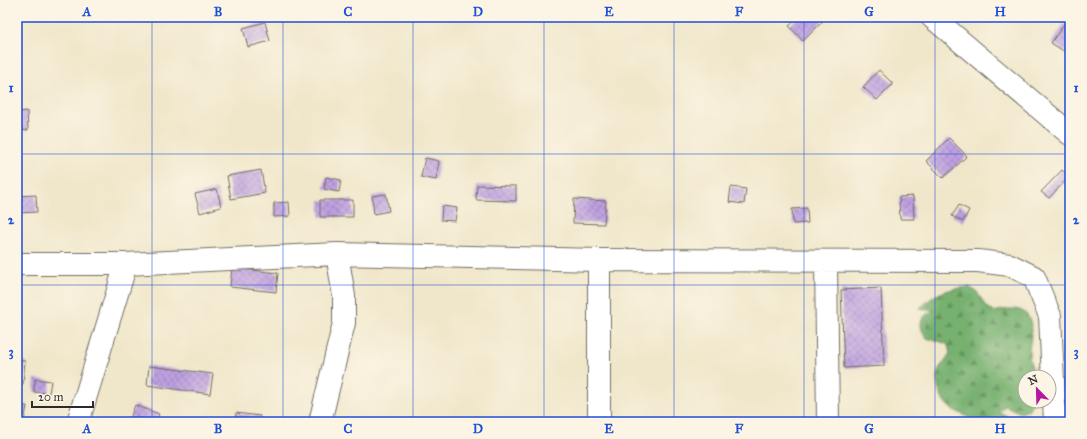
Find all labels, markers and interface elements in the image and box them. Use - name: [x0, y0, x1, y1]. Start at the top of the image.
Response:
- text: A: [82, 4, 92, 20]
- text: B: [214, 4, 223, 20]
- text: C: [344, 4, 353, 20]
- text: D: [473, 4, 483, 20]
- text: E: [604, 4, 614, 20]
- text: F: [735, 4, 744, 20]
- text: G: [864, 4, 874, 20]
- text: H: [994, 4, 1006, 20]
- text: 1: [8, 80, 14, 96]
- text: 1: [1073, 80, 1079, 96]
- text: 2: [8, 212, 15, 228]
- text: 2: [1073, 212, 1080, 228]
- text: 3: [8, 344, 14, 360]
- text: 3: [1073, 344, 1079, 360]
- north arrow: [1017, 369, 1057, 409]
- text: N: [1026, 372, 1041, 388]
- scale bar: [32, 383, 93, 409]
- text: 20 m: [38, 390, 64, 404]
- text: A: [82, 421, 92, 437]
- text: B: [214, 421, 223, 437]
- text: C: [344, 421, 353, 437]
- text: D: [473, 421, 483, 437]
- text: E: [604, 421, 614, 437]
- text: F: [735, 421, 744, 437]
- text: G: [864, 421, 874, 437]
- text: H: [994, 421, 1006, 437]

